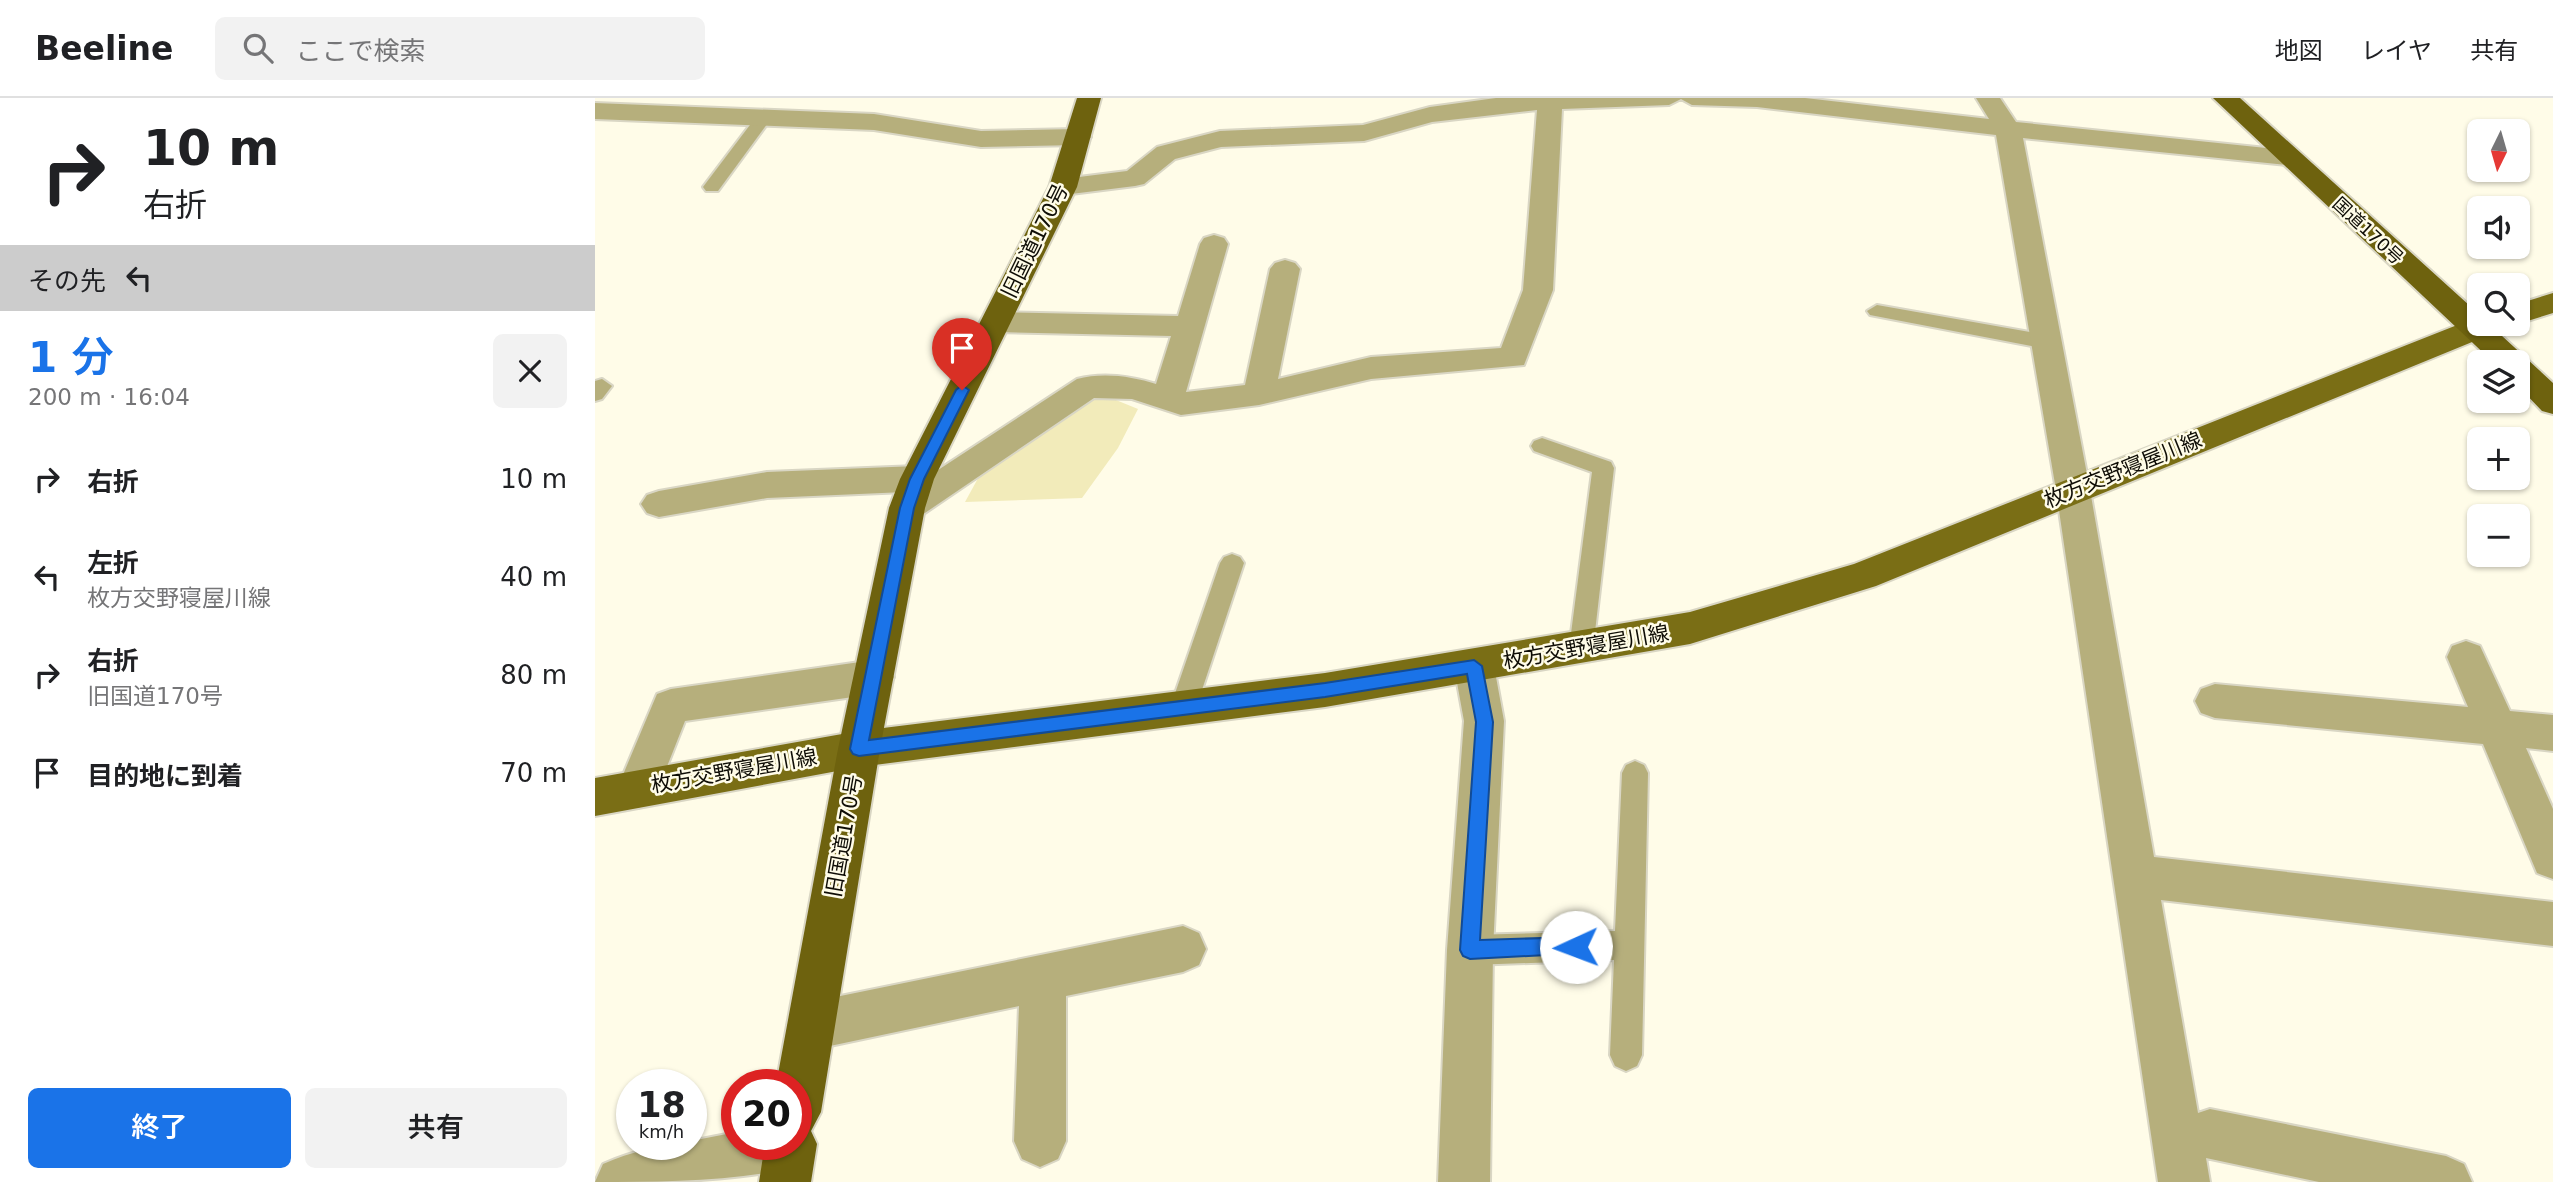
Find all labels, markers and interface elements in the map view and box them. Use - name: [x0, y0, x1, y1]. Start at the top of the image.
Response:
- search box: [215, 17, 705, 80]
- text: Beeline: [35, 29, 173, 68]
- icon: search: [239, 29, 277, 67]
- text: ここで検索: [295, 36, 425, 66]
- text: 地図: [2275, 37, 2323, 65]
- text: レイヤ: [2361, 37, 2432, 65]
- text: 共有: [2470, 37, 2518, 65]
- north arrow: [2467, 119, 2531, 182]
- map controls: [2467, 119, 2530, 567]
- text: 10 m: [143, 120, 279, 177]
- icon: right: [28, 126, 119, 217]
- street label: 旧国道170号: [997, 180, 1073, 302]
- text: 右折: [143, 186, 207, 224]
- street label: 国道170号: [2329, 193, 2408, 268]
- button: sound: [2467, 196, 2530, 259]
- icon: left: [120, 259, 158, 297]
- text: その先: [28, 266, 106, 296]
- button: search: [2467, 273, 2530, 336]
- pin: [932, 318, 992, 390]
- icon: arrive: [943, 329, 981, 367]
- text: 1 分: [28, 333, 114, 382]
- button: close: [493, 334, 567, 408]
- button: layers: [2467, 350, 2530, 413]
- text: 200 m · 16:04: [28, 384, 190, 410]
- street label: 枚方交野寝屋川線: [2041, 427, 2205, 513]
- button: +: [2467, 427, 2530, 490]
- icon: right: [28, 460, 66, 498]
- text: 10 m: [500, 464, 567, 494]
- text: 右折: [87, 467, 139, 497]
- button: −: [2467, 504, 2530, 567]
- text: 左折: [87, 548, 139, 578]
- icon: left: [28, 558, 66, 596]
- text: 40 m: [500, 562, 567, 592]
- text: 枚方交野寝屋川線: [87, 585, 271, 611]
- street label: 枚方交野寝屋川線: [1501, 621, 1671, 673]
- text: 右折: [87, 646, 139, 676]
- icon: right: [28, 656, 66, 694]
- text: 80 m: [500, 660, 567, 690]
- text: 旧国道170号: [87, 683, 223, 709]
- street label: 枚方交野寝屋川線: [649, 745, 819, 797]
- icon: arrive: [28, 754, 66, 792]
- text: 70 m: [500, 758, 567, 788]
- text: 目的地に到着: [87, 761, 243, 791]
- street label: 旧国道170号: [821, 773, 867, 899]
- position arrow: [1539, 910, 1613, 984]
- speed limit sign: 20: [721, 1069, 812, 1160]
- text: 18: [637, 1085, 686, 1125]
- button: 終了: [28, 1088, 291, 1168]
- button: 共有: [305, 1088, 567, 1168]
- text: km/h: [639, 1121, 684, 1142]

